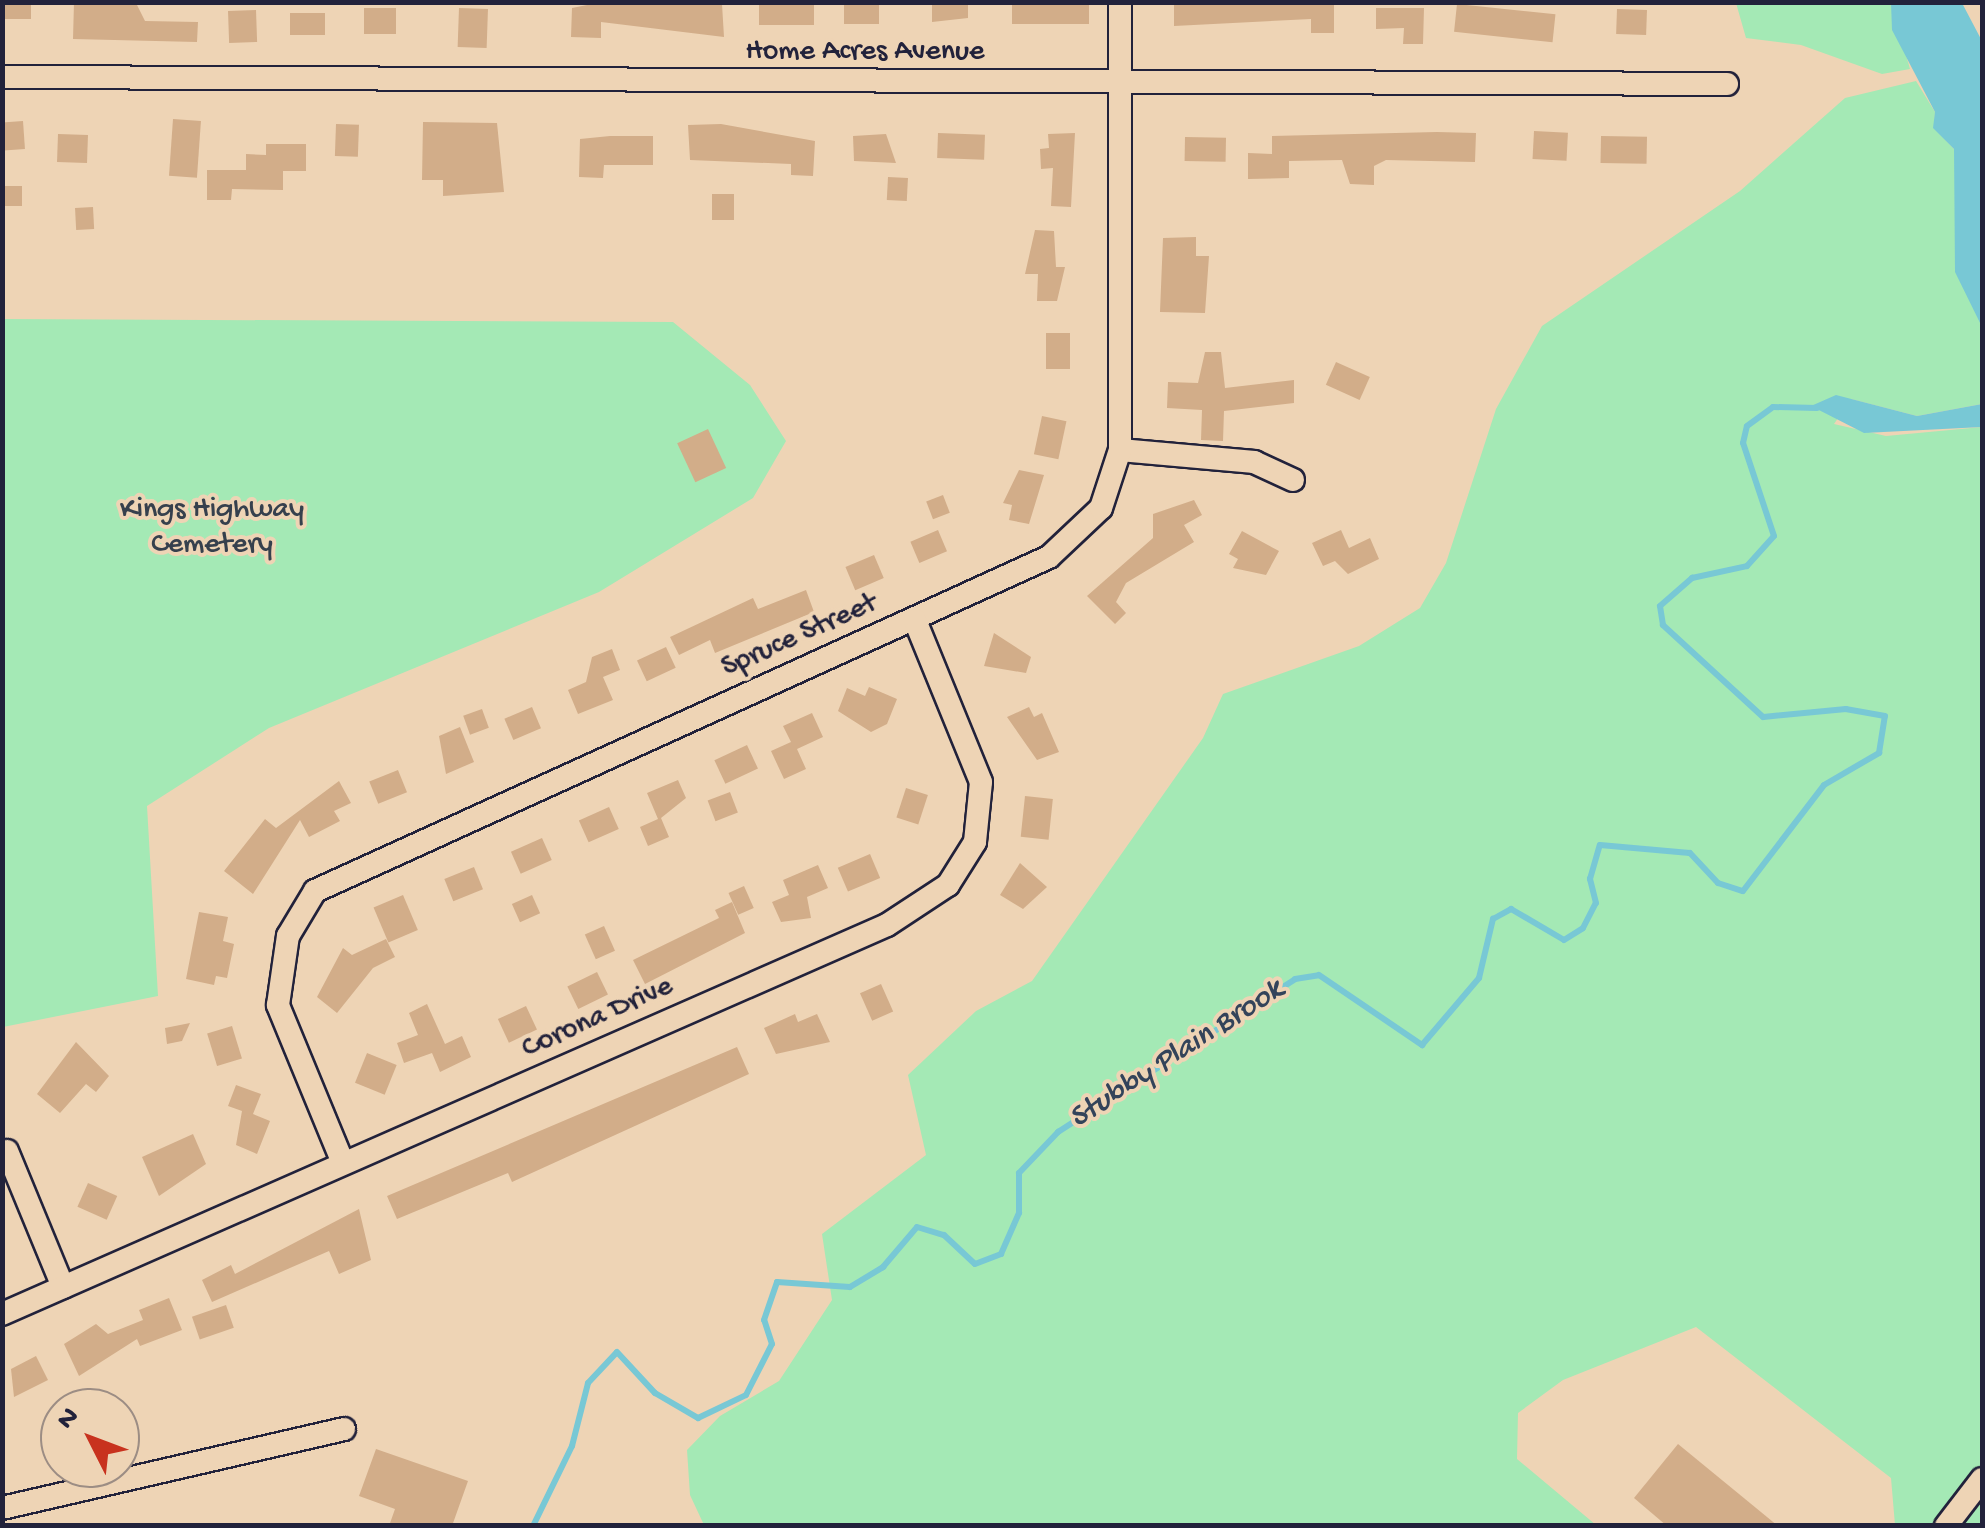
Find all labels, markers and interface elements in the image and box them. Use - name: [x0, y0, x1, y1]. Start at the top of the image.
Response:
- street label: Home Acres Avenue: [746, 35, 984, 71]
- park label: Kings Highway Cemetery: [120, 493, 304, 564]
- street label: Spruce Street: [717, 587, 883, 687]
- street label: Corona Drive: [517, 970, 679, 1068]
- water label: Stubby Plain Brook: [1063, 972, 1291, 1138]
- north arrow: [40, 1388, 140, 1488]
- text: N: [50, 1401, 87, 1437]

